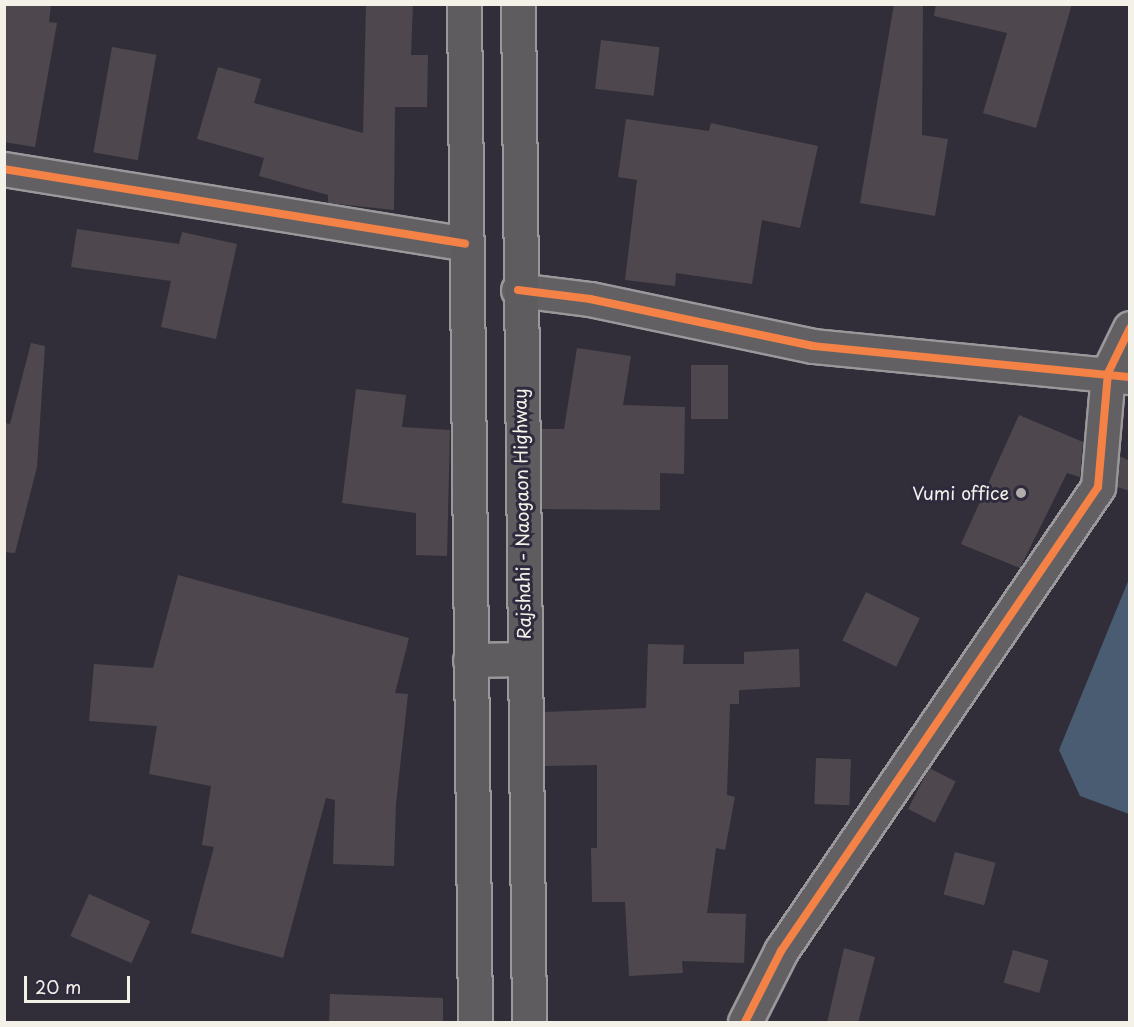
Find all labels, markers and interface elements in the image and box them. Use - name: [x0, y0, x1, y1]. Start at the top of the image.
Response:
- street label: Rajshahi - Naogaon Highway: [509, 388, 535, 640]
- place label: Vumi office: [912, 482, 1009, 504]
- marker: Vumi office: [1014, 486, 1028, 500]
- scale bar: [27, 964, 134, 1002]
- text: 20 m: [35, 973, 81, 1000]

